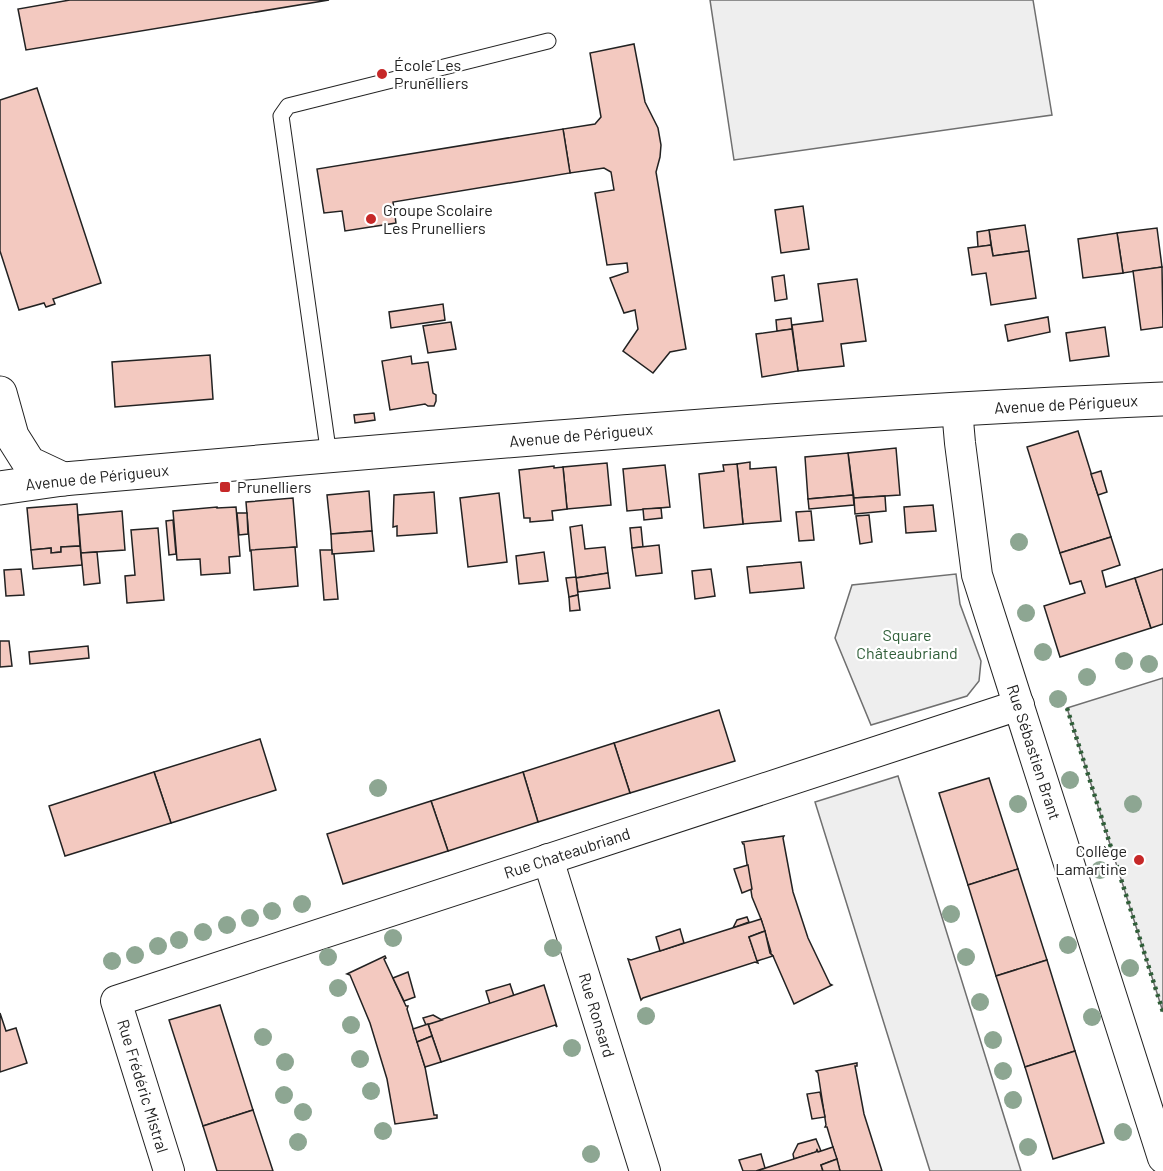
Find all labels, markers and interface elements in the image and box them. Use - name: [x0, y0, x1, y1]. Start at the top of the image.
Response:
- place label: École Les Prunelliers: [394, 55, 468, 92]
- marker: École Les Prunelliers: [375, 67, 389, 81]
- place label: Groupe Scolaire Les Prunelliers: [383, 200, 493, 237]
- marker: Groupe Scolaire Les Prunelliers: [364, 212, 378, 226]
- street label: Avenue de Périgueux: [994, 390, 1139, 417]
- street label: Avenue de Périgueux: [508, 419, 654, 450]
- street label: Avenue de Périgueux: [24, 459, 170, 493]
- place label: Prunelliers: [237, 477, 311, 496]
- marker: Prunelliers: [218, 480, 232, 494]
- park label: Square Châteaubriand: [856, 625, 958, 662]
- street label: Rue Sébastien Brant: [1004, 682, 1065, 822]
- street label: Rue Chateaubriand: [501, 823, 632, 882]
- place label: Collège Lamartine: [1055, 841, 1127, 878]
- marker: Collège Lamartine: [1132, 853, 1146, 867]
- street label: Rue Ronsard: [576, 970, 619, 1059]
- street label: Rue Frédéric Mistral: [114, 1017, 173, 1155]

